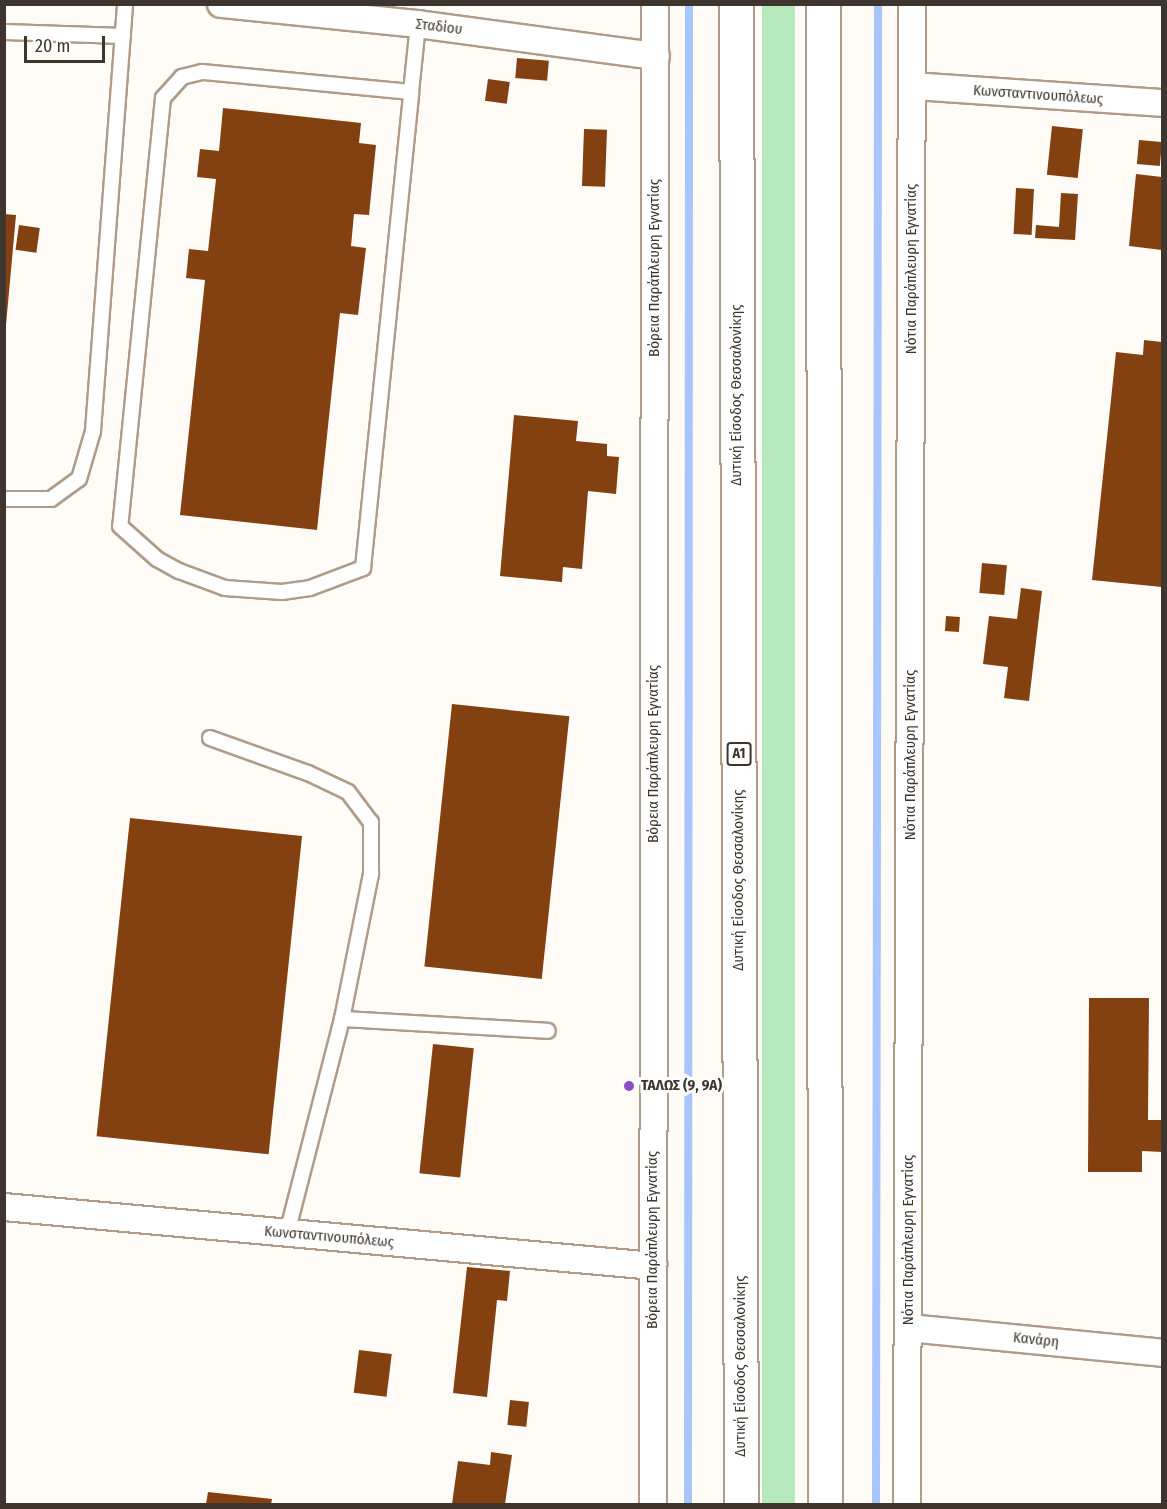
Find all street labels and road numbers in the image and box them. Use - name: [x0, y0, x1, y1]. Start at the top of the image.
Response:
- street label: Σταδίου: [415, 15, 463, 39]
- street label: Κωνσταντινουπόλεως: [973, 81, 1103, 109]
- street label: Βόρεια Παράπλευρη Εγνατίας: [646, 179, 664, 357]
- street label: Νότια Παράπλευρη Εγνατίας: [903, 184, 921, 354]
- street label: Δυτική Είσοδος Θεσσαλονίκης: [728, 304, 746, 486]
- street label: Βόρεια Παράπλευρη Εγνατίας: [645, 665, 663, 843]
- street label: Νότια Παράπλευρη Εγνατίας: [902, 670, 920, 840]
- road number: Α1: [726, 743, 752, 765]
- street label: Δυτική Είσοδος Θεσσαλονίκης: [730, 789, 748, 971]
- street label: Βόρεια Παράπλευρη Εγνατίας: [644, 1151, 662, 1329]
- street label: Νότια Παράπλευρη Εγνατίας: [900, 1155, 918, 1325]
- street label: Κωνσταντινουπόλεως: [263, 1222, 395, 1252]
- street label: Δυτική Είσοδος Θεσσαλονίκης: [732, 1275, 750, 1457]
- street label: Κανάρη: [1012, 1329, 1060, 1351]

